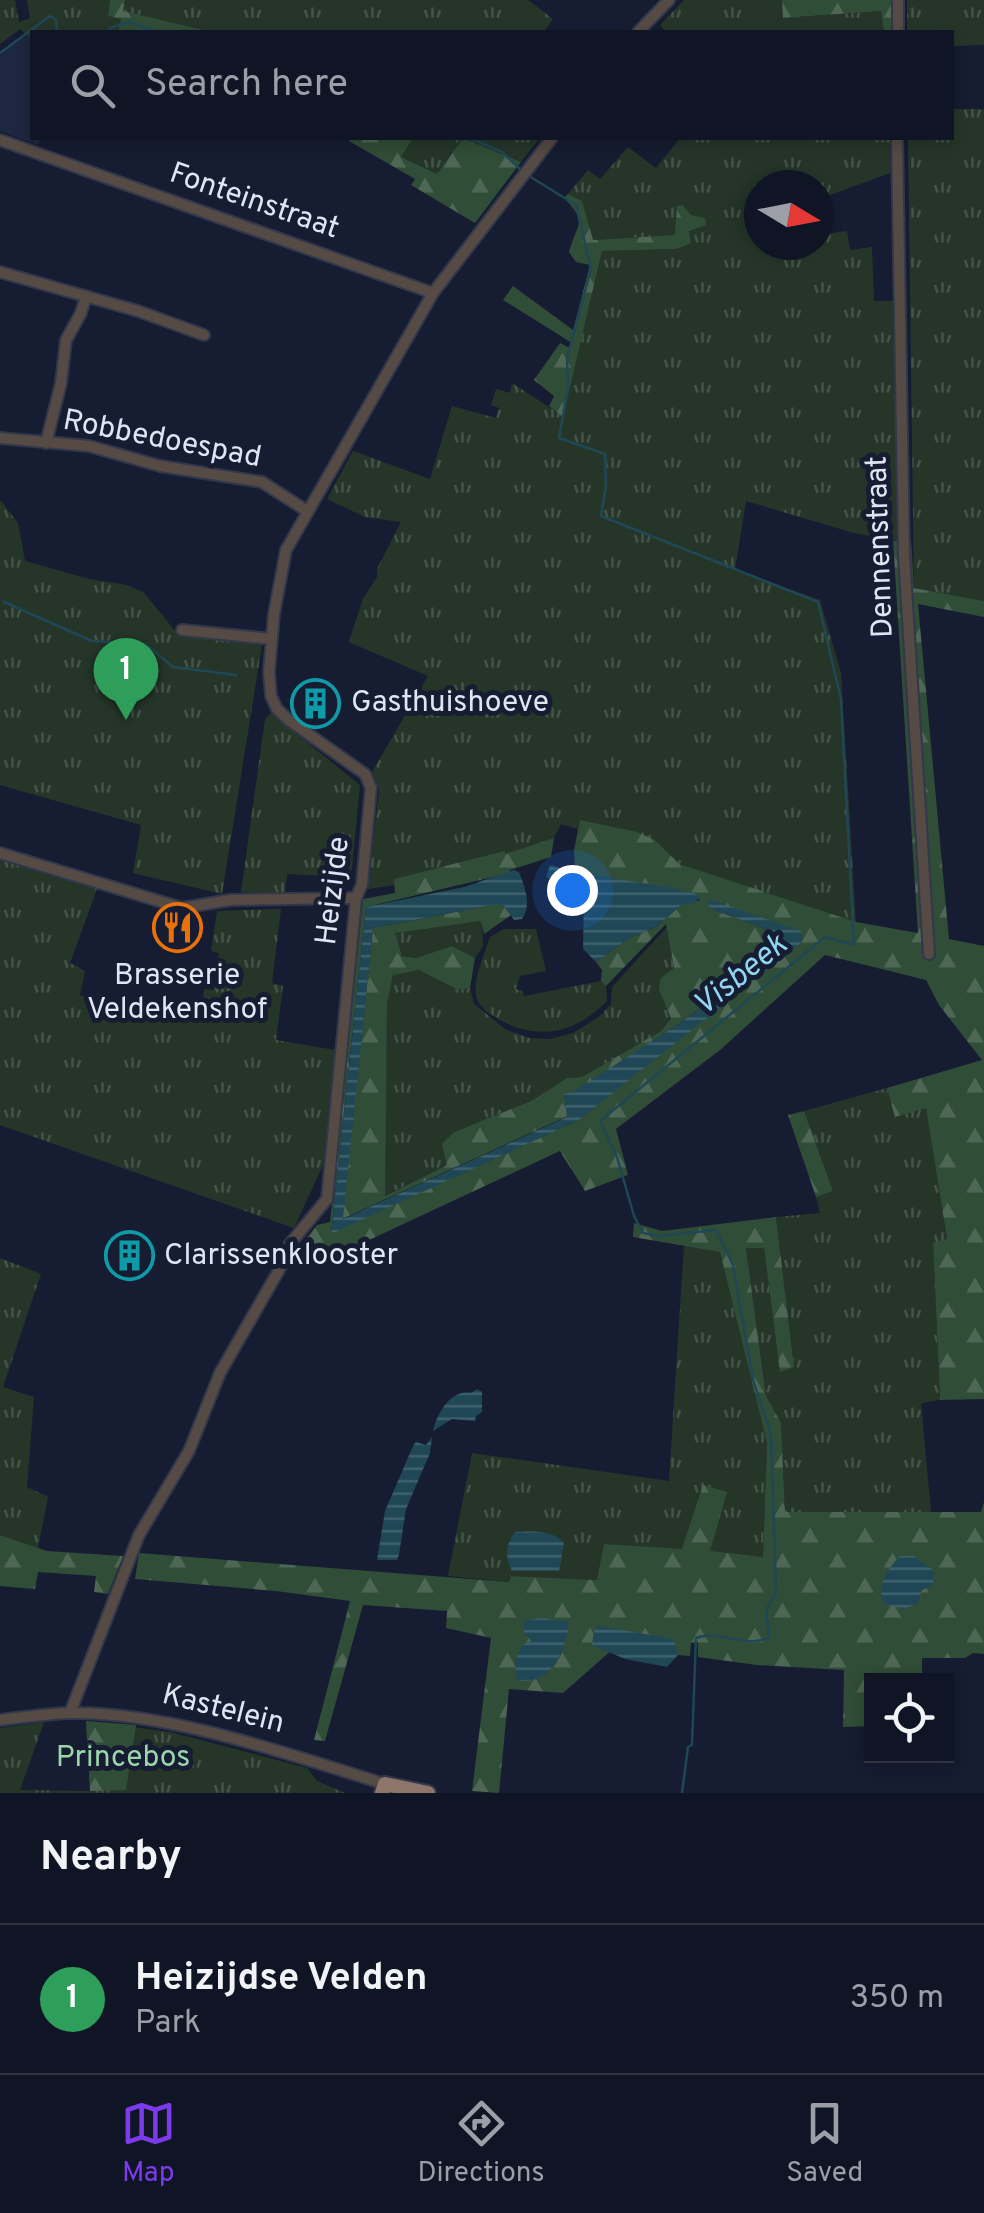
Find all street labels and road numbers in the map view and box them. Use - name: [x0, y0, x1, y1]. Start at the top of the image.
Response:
- street label: Fonteinstraat: [164, 156, 344, 248]
- street label: Robbedoespad: [60, 403, 264, 477]
- street label: Dennenstraat: [859, 455, 903, 639]
- street label: Heizijde: [309, 835, 359, 947]
- street label: Kastelein: [158, 1677, 288, 1743]

